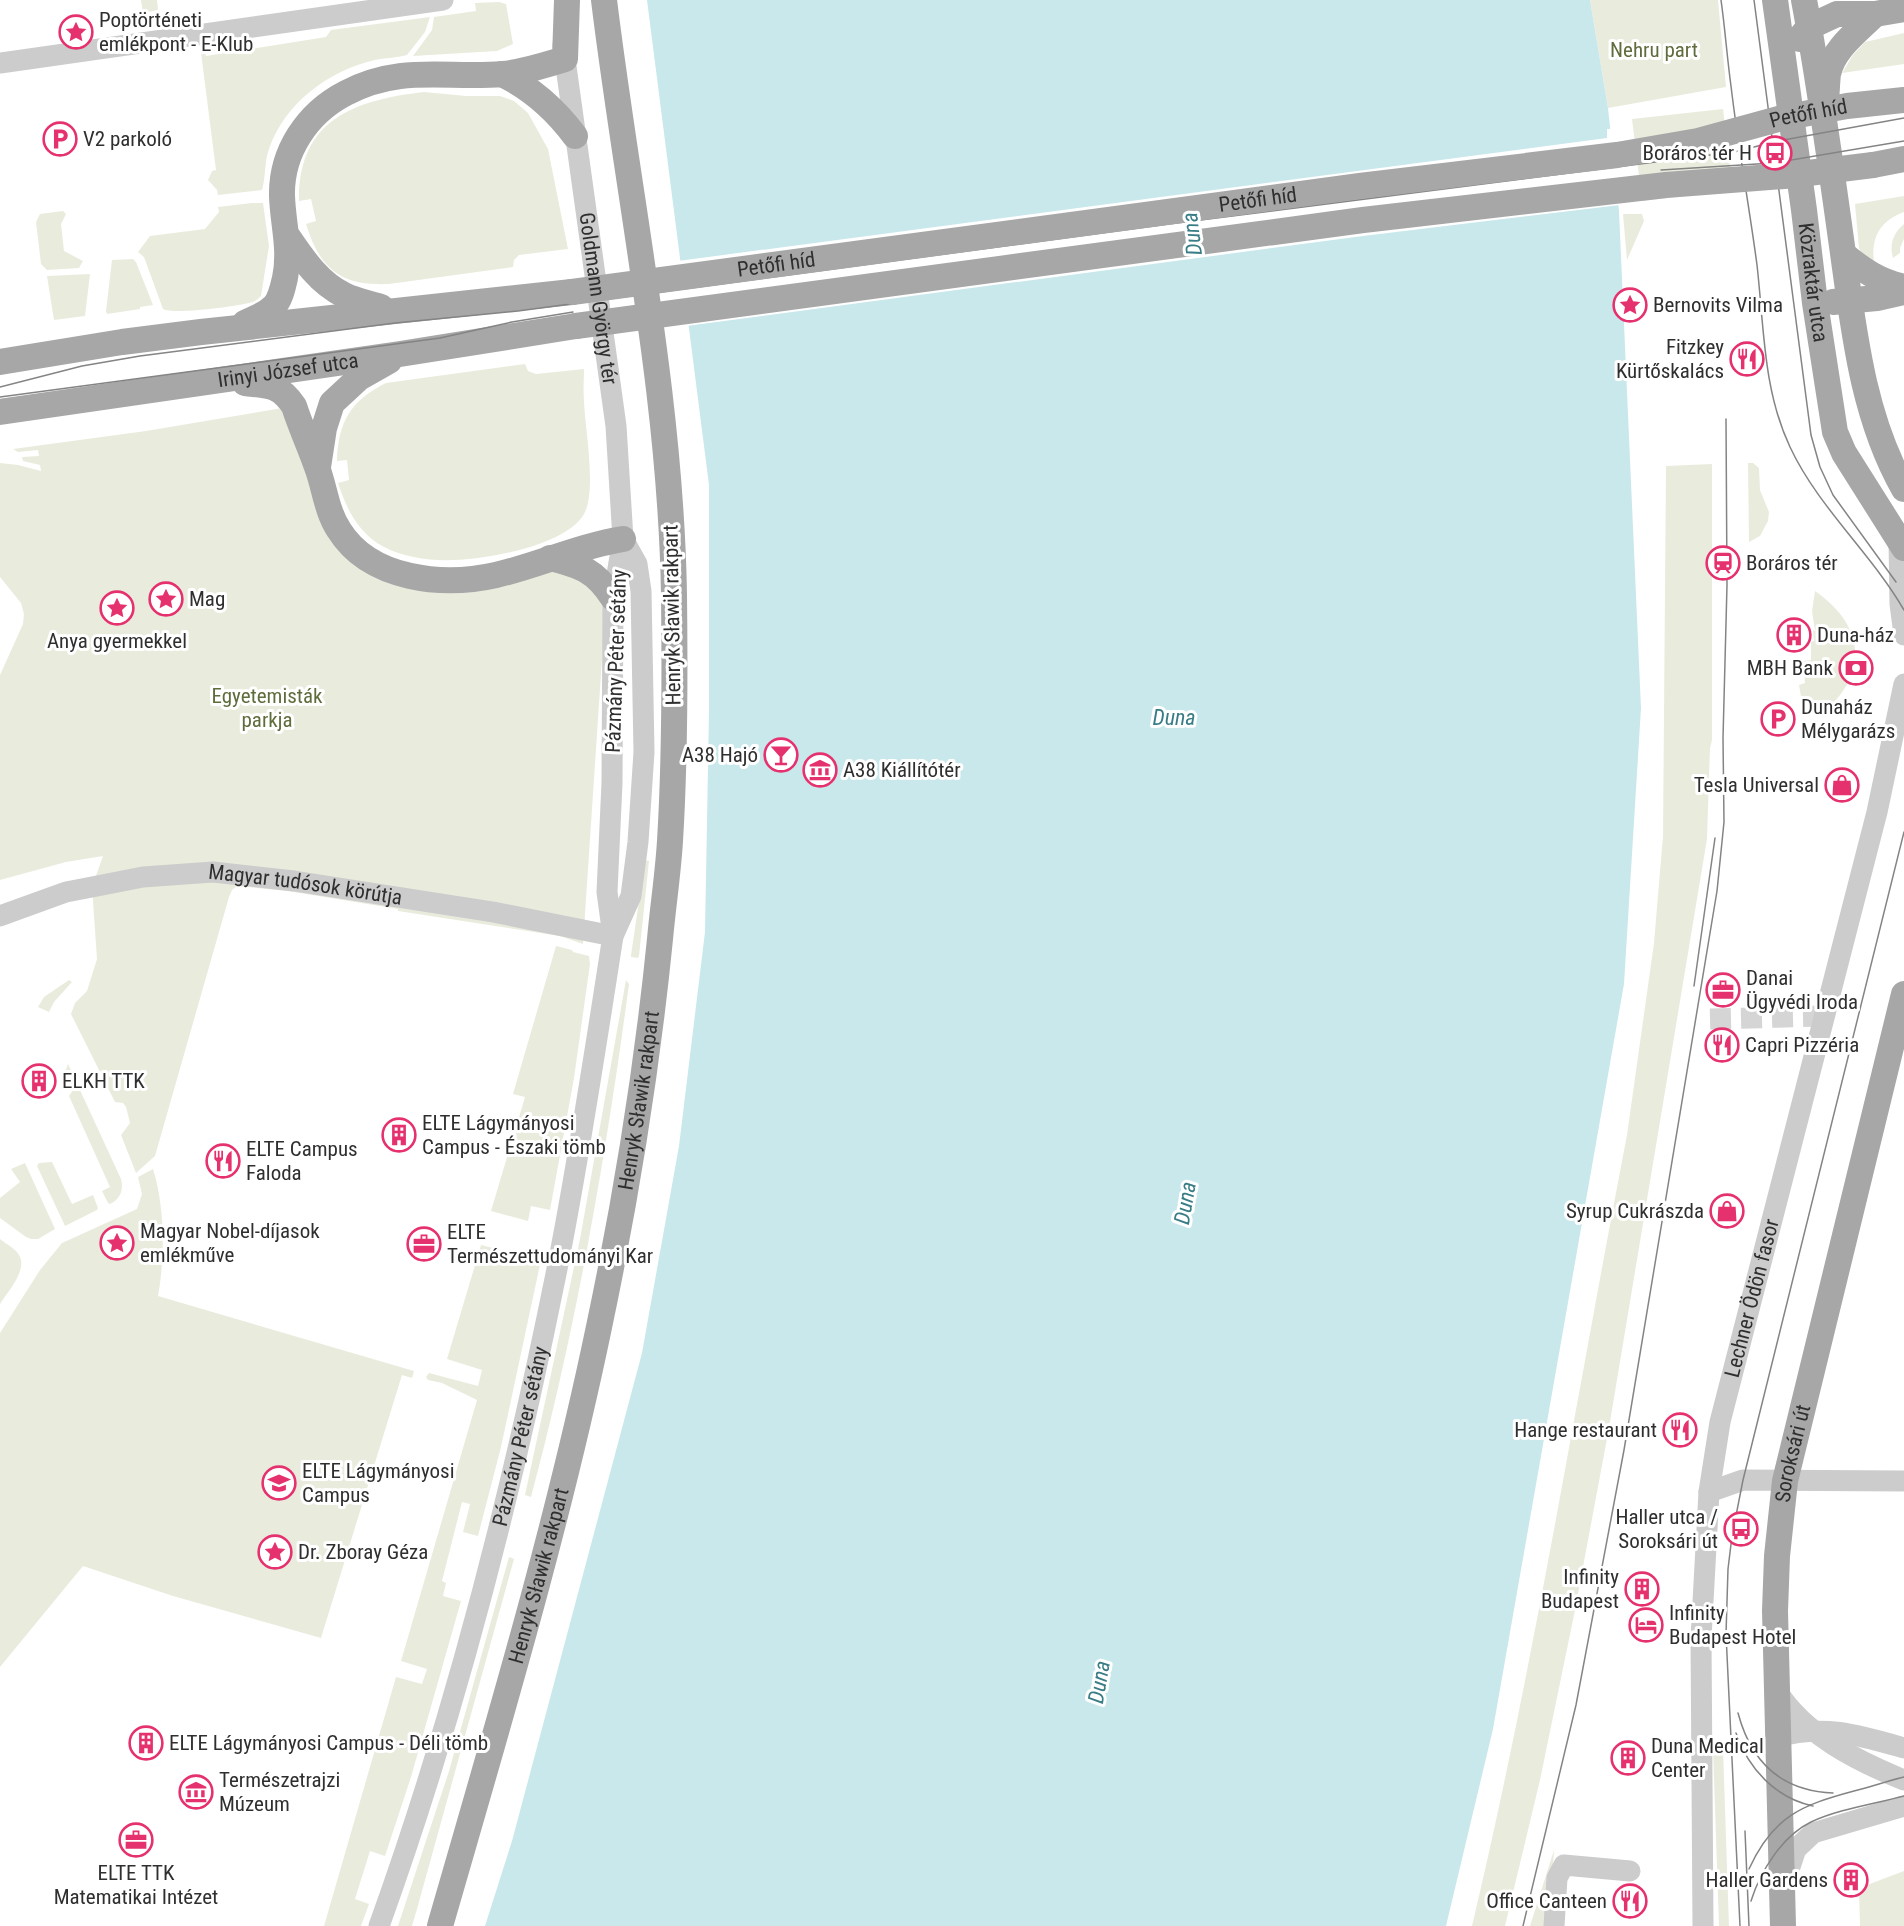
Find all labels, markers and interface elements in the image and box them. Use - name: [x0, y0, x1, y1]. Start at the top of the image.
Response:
- place label: Poptörténeti emlékpont - E-Klub: [99, 8, 253, 56]
- place icon: Poptörténeti emlékpont - E-Klub: [58, 14, 94, 50]
- park label: Nehru part: [1610, 38, 1698, 62]
- street label: Petőfi híd: [1767, 94, 1849, 133]
- parking icon: V2 parkoló: [42, 121, 78, 157]
- place label: V2 parkoló: [83, 127, 172, 151]
- bus stop icon: Boráros tér H: [1757, 135, 1793, 171]
- place label: Boráros tér H: [1643, 141, 1752, 165]
- street label: Petőfi híd: [1217, 183, 1298, 217]
- street label: Goldmann György tér: [574, 211, 622, 386]
- water label: Duna: [1177, 211, 1207, 257]
- street label: Közraktár utca: [1794, 222, 1833, 344]
- street label: Petőfi híd: [736, 247, 817, 282]
- place icon: Bernovits Vilma: [1612, 287, 1648, 323]
- place label: Bernovits Vilma: [1653, 293, 1783, 317]
- place label: Fitzkey Kürtőskalács: [1616, 335, 1724, 383]
- restaurant icon: Fitzkey Kürtőskalács: [1729, 341, 1765, 377]
- street label: Irinyi József utca: [216, 348, 360, 392]
- street label: Henryk Sławik rakpart: [658, 524, 686, 706]
- station icon: Boráros tér: [1705, 545, 1741, 581]
- place label: Boráros tér: [1746, 551, 1838, 575]
- street label: Pázmány Péter sétány: [601, 569, 631, 753]
- place icon: Mag: [148, 581, 184, 617]
- place label: Mag: [189, 587, 225, 611]
- place icon: Anya gyermekkel: [99, 590, 135, 626]
- building icon: Duna-ház: [1776, 617, 1812, 653]
- place label: Duna-ház: [1817, 623, 1894, 647]
- place label: Anya gyermekkel: [47, 629, 187, 653]
- bank icon: MBH Bank: [1838, 650, 1874, 686]
- place label: MBH Bank: [1747, 656, 1834, 680]
- park label: Egyetemisták parkja: [211, 684, 323, 732]
- place label: Dunaház Mélygarázs: [1801, 695, 1895, 743]
- parking icon: Dunaház Mélygarázs: [1760, 701, 1796, 737]
- water label: Duna: [1152, 705, 1196, 730]
- bar icon: A38 Hajó: [763, 737, 799, 773]
- place label: A38 Hajó: [682, 743, 758, 767]
- museum icon: A38 Kiállítótér: [802, 752, 838, 788]
- place label: A38 Kiállítótér: [843, 758, 961, 782]
- shop icon: Tesla Universal: [1824, 767, 1860, 803]
- place label: Tesla Universal: [1694, 773, 1819, 797]
- street label: Magyar tudósok körútja: [207, 860, 404, 910]
- place label: Danai Ügyvédi Iroda: [1746, 966, 1858, 1014]
- office icon: Danai Ügyvédi Iroda: [1705, 972, 1741, 1008]
- street label: Henryk Sławik rakpart: [614, 1010, 664, 1192]
- restaurant icon: Capri Pizzéria: [1704, 1027, 1740, 1063]
- place label: Capri Pizzéria: [1745, 1033, 1859, 1057]
- building icon: ELKH TTK: [21, 1063, 57, 1099]
- place label: ELKH TTK: [62, 1069, 145, 1093]
- place label: ELTE Lágymányosi Campus - Északi tömb: [422, 1111, 606, 1159]
- building icon: ELTE Lágymányosi Campus - Északi tömb: [381, 1117, 417, 1153]
- place label: ELTE Campus Faloda: [246, 1137, 358, 1185]
- restaurant icon: ELTE Campus Faloda: [205, 1143, 241, 1179]
- water label: Duna: [1169, 1180, 1201, 1226]
- shop icon: Syrup Cukrászda: [1709, 1193, 1745, 1229]
- place label: Syrup Cukrászda: [1566, 1199, 1704, 1223]
- street label: Lechner Ödön fasor: [1720, 1216, 1784, 1380]
- place label: Magyar Nobel-díjasok emlékműve: [140, 1219, 320, 1267]
- place label: ELTE Természettudományi Kar: [447, 1220, 653, 1268]
- place icon: Magyar Nobel-díjasok emlékműve: [99, 1225, 135, 1261]
- office icon: ELTE Természettudományi Kar: [406, 1226, 442, 1262]
- street label: Pázmány Péter sétány: [488, 1344, 553, 1529]
- street label: Soroksári út: [1771, 1402, 1815, 1504]
- restaurant icon: Hange restaurant: [1662, 1412, 1698, 1448]
- place label: Hange restaurant: [1514, 1418, 1657, 1442]
- place label: ELTE Lágymányosi Campus: [302, 1459, 455, 1507]
- school or university icon: ELTE Lágymányosi Campus: [261, 1465, 297, 1501]
- street label: Henryk Sławik rakpart: [504, 1485, 574, 1666]
- place label: Haller utca / Soroksári út: [1615, 1505, 1718, 1553]
- bus stop icon: Haller utca / Soroksári út: [1723, 1511, 1759, 1547]
- place icon: Dr. Zboray Géza: [257, 1534, 293, 1570]
- place label: Dr. Zboray Géza: [298, 1540, 428, 1564]
- place label: Infinity Budapest: [1541, 1565, 1619, 1613]
- building icon: Infinity Budapest: [1624, 1571, 1660, 1607]
- place label: Infinity Budapest Hotel: [1669, 1601, 1796, 1649]
- hotel icon: Infinity Budapest Hotel: [1628, 1607, 1664, 1643]
- water label: Duna: [1083, 1659, 1115, 1705]
- building icon: ELTE Lágymányosi Campus - Déli tömb: [128, 1725, 164, 1761]
- place label: ELTE Lágymányosi Campus - Déli tömb: [169, 1731, 488, 1755]
- place label: Duna Medical Center: [1651, 1734, 1764, 1782]
- building icon: Duna Medical Center: [1610, 1740, 1646, 1776]
- place label: Természetrajzi Múzeum: [219, 1768, 340, 1816]
- museum icon: Természetrajzi Múzeum: [178, 1774, 214, 1810]
- office icon: ELTE TTK Matematikai Intézet: [118, 1822, 154, 1858]
- place label: ELTE TTK Matematikai Intézet: [54, 1861, 218, 1909]
- building icon: Haller Gardens: [1833, 1862, 1869, 1898]
- place label: Haller Gardens: [1706, 1868, 1828, 1892]
- restaurant icon: Office Canteen: [1612, 1883, 1648, 1919]
- place label: Office Canteen: [1486, 1889, 1607, 1913]

